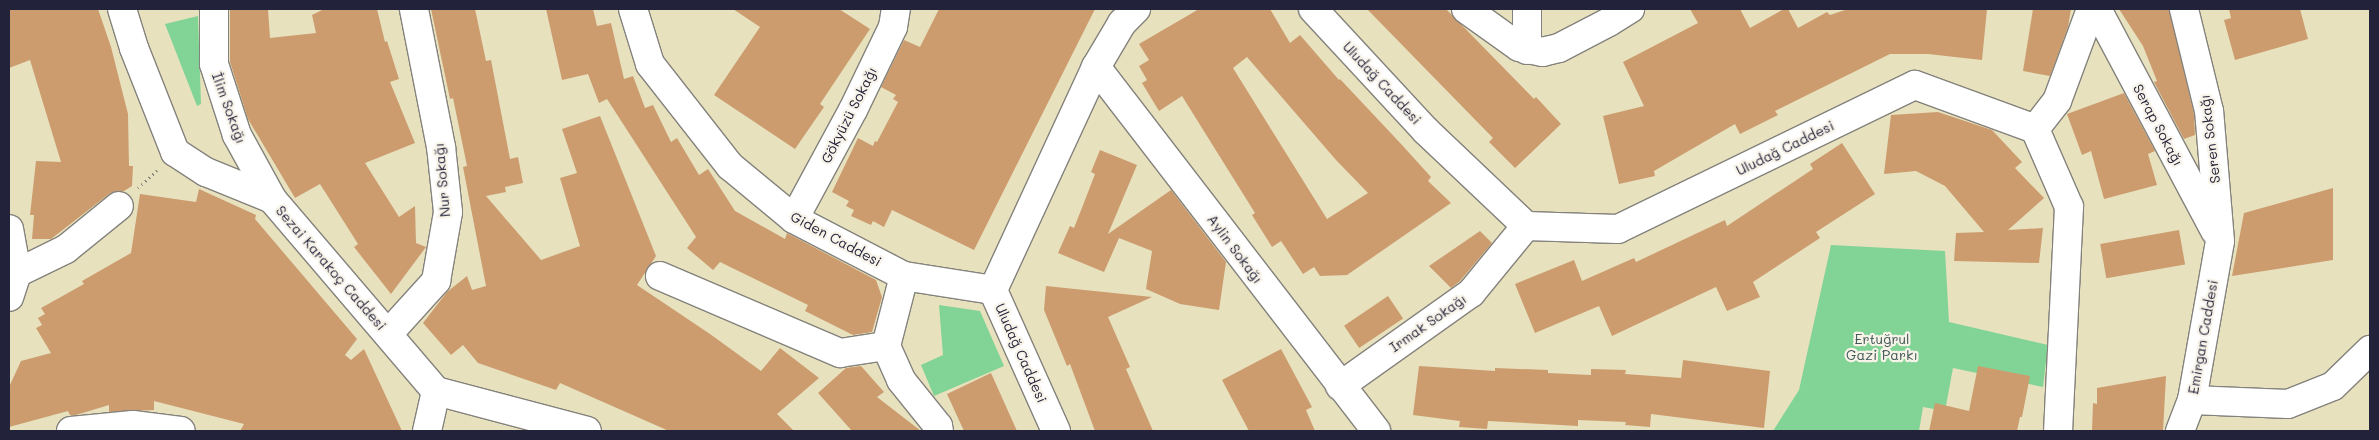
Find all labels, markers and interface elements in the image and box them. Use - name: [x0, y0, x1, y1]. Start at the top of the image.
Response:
- street label: Uludağ Caddesi: [1339, 38, 1425, 128]
- street label: Gökyüzü Sokağı: [817, 64, 881, 166]
- street label: İlim Sokağı: [208, 70, 250, 146]
- street label: Serap Sokağı: [2129, 81, 2187, 169]
- street label: Seren Sokağı: [2196, 94, 2224, 184]
- street label: Uludağ Caddesi: [1733, 117, 1837, 179]
- street label: Nur Sokağı: [430, 142, 454, 218]
- street label: Sezai Karakoç Caddesi: [272, 202, 390, 334]
- street label: Giden Caddesi: [788, 208, 884, 270]
- street label: Aylin Sokağı: [1204, 211, 1266, 287]
- street label: Emirgan Caddesi: [2185, 279, 2221, 395]
- street label: Irmak Sokağı: [1386, 290, 1470, 356]
- street label: Uludağ Caddesi: [992, 301, 1050, 405]
- park label: Ertuğrul Gazi Parkı: [1846, 331, 1918, 364]

